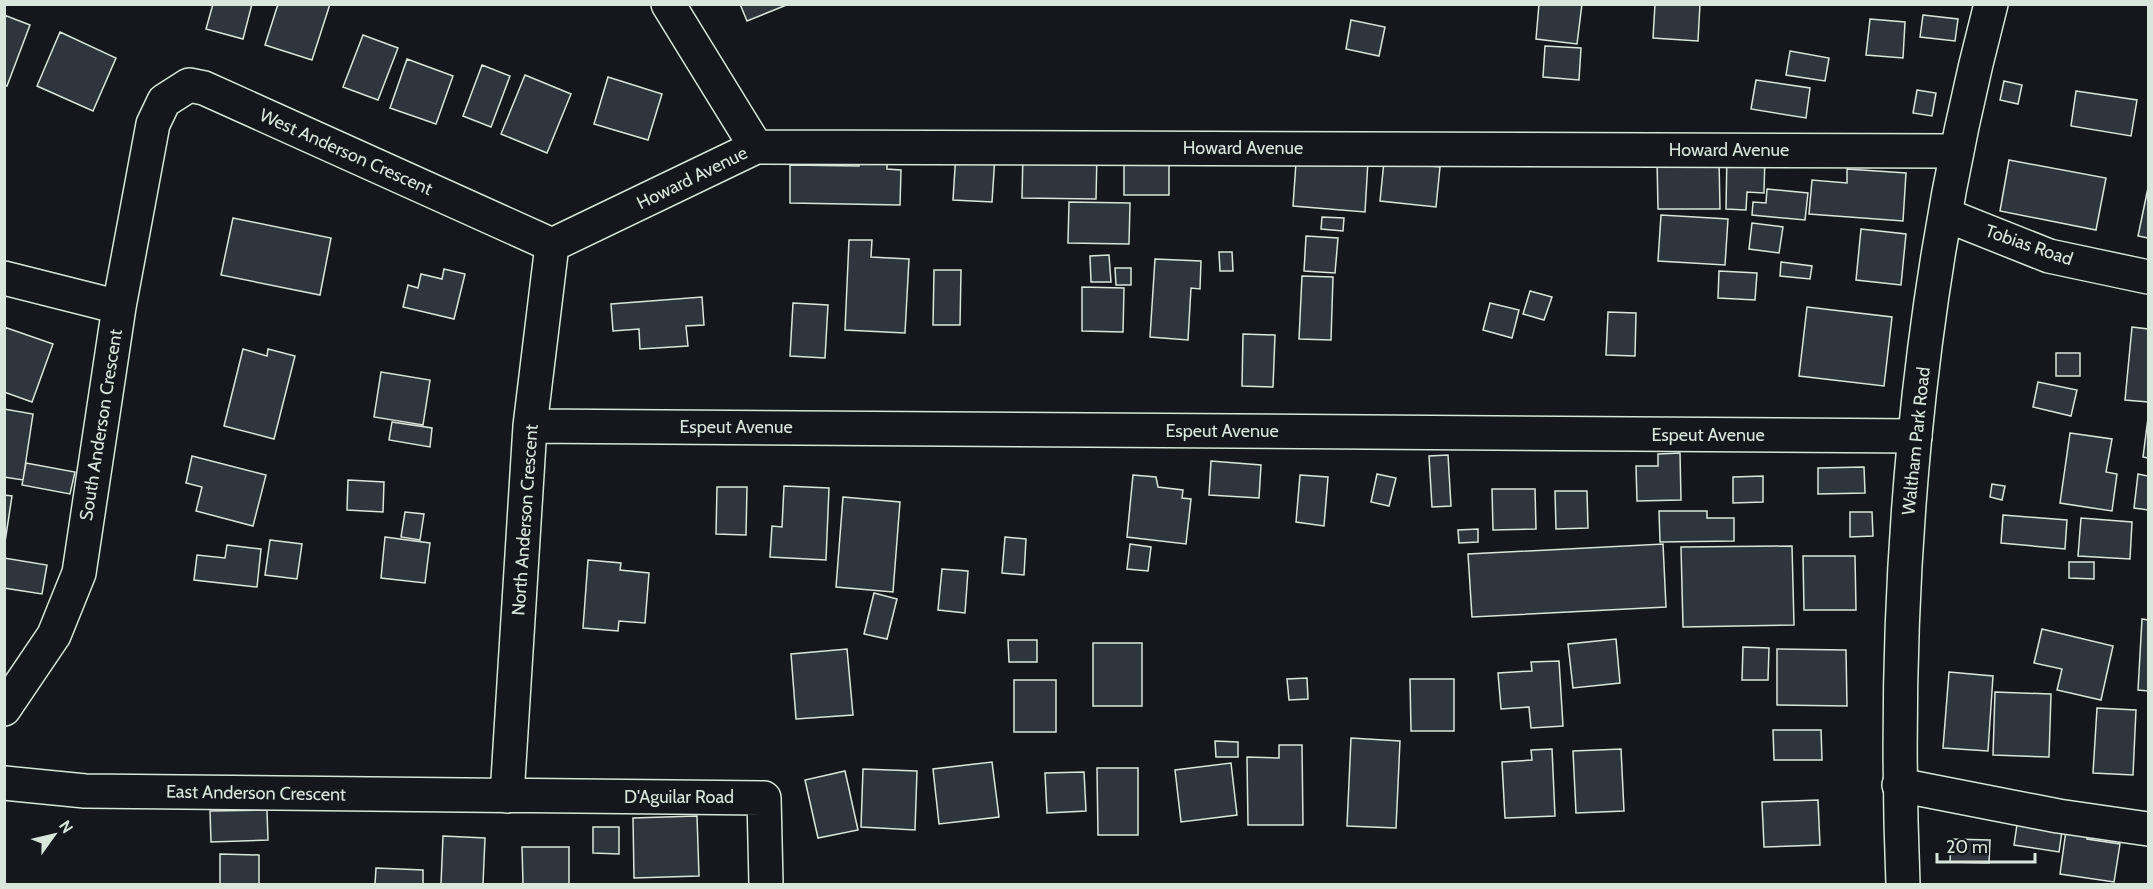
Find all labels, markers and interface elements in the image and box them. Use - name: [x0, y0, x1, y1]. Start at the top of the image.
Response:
- street label: West Anderson Crescent: [256, 104, 436, 200]
- street label: Howard Avenue: [1183, 137, 1303, 159]
- street label: Howard Avenue: [1669, 139, 1789, 161]
- street label: Howard Avenue: [633, 142, 751, 214]
- street label: Tobias Road: [1982, 220, 2076, 270]
- street label: South Anderson Crescent: [75, 328, 127, 522]
- street label: Waltham Park Road: [1897, 366, 1935, 516]
- street label: Espeut Avenue: [679, 416, 793, 438]
- street label: Espeut Avenue: [1165, 420, 1279, 442]
- street label: North Anderson Crescent: [507, 424, 543, 616]
- street label: Espeut Avenue: [1651, 424, 1765, 446]
- street label: East Anderson Crescent: [166, 780, 346, 806]
- street label: D'Aguilar Road: [624, 786, 734, 808]
- north arrow: [24, 805, 84, 865]
- text: N: [55, 817, 77, 837]
- scale bar: [1937, 826, 2034, 864]
- text: 20 m: [1946, 836, 1988, 858]

